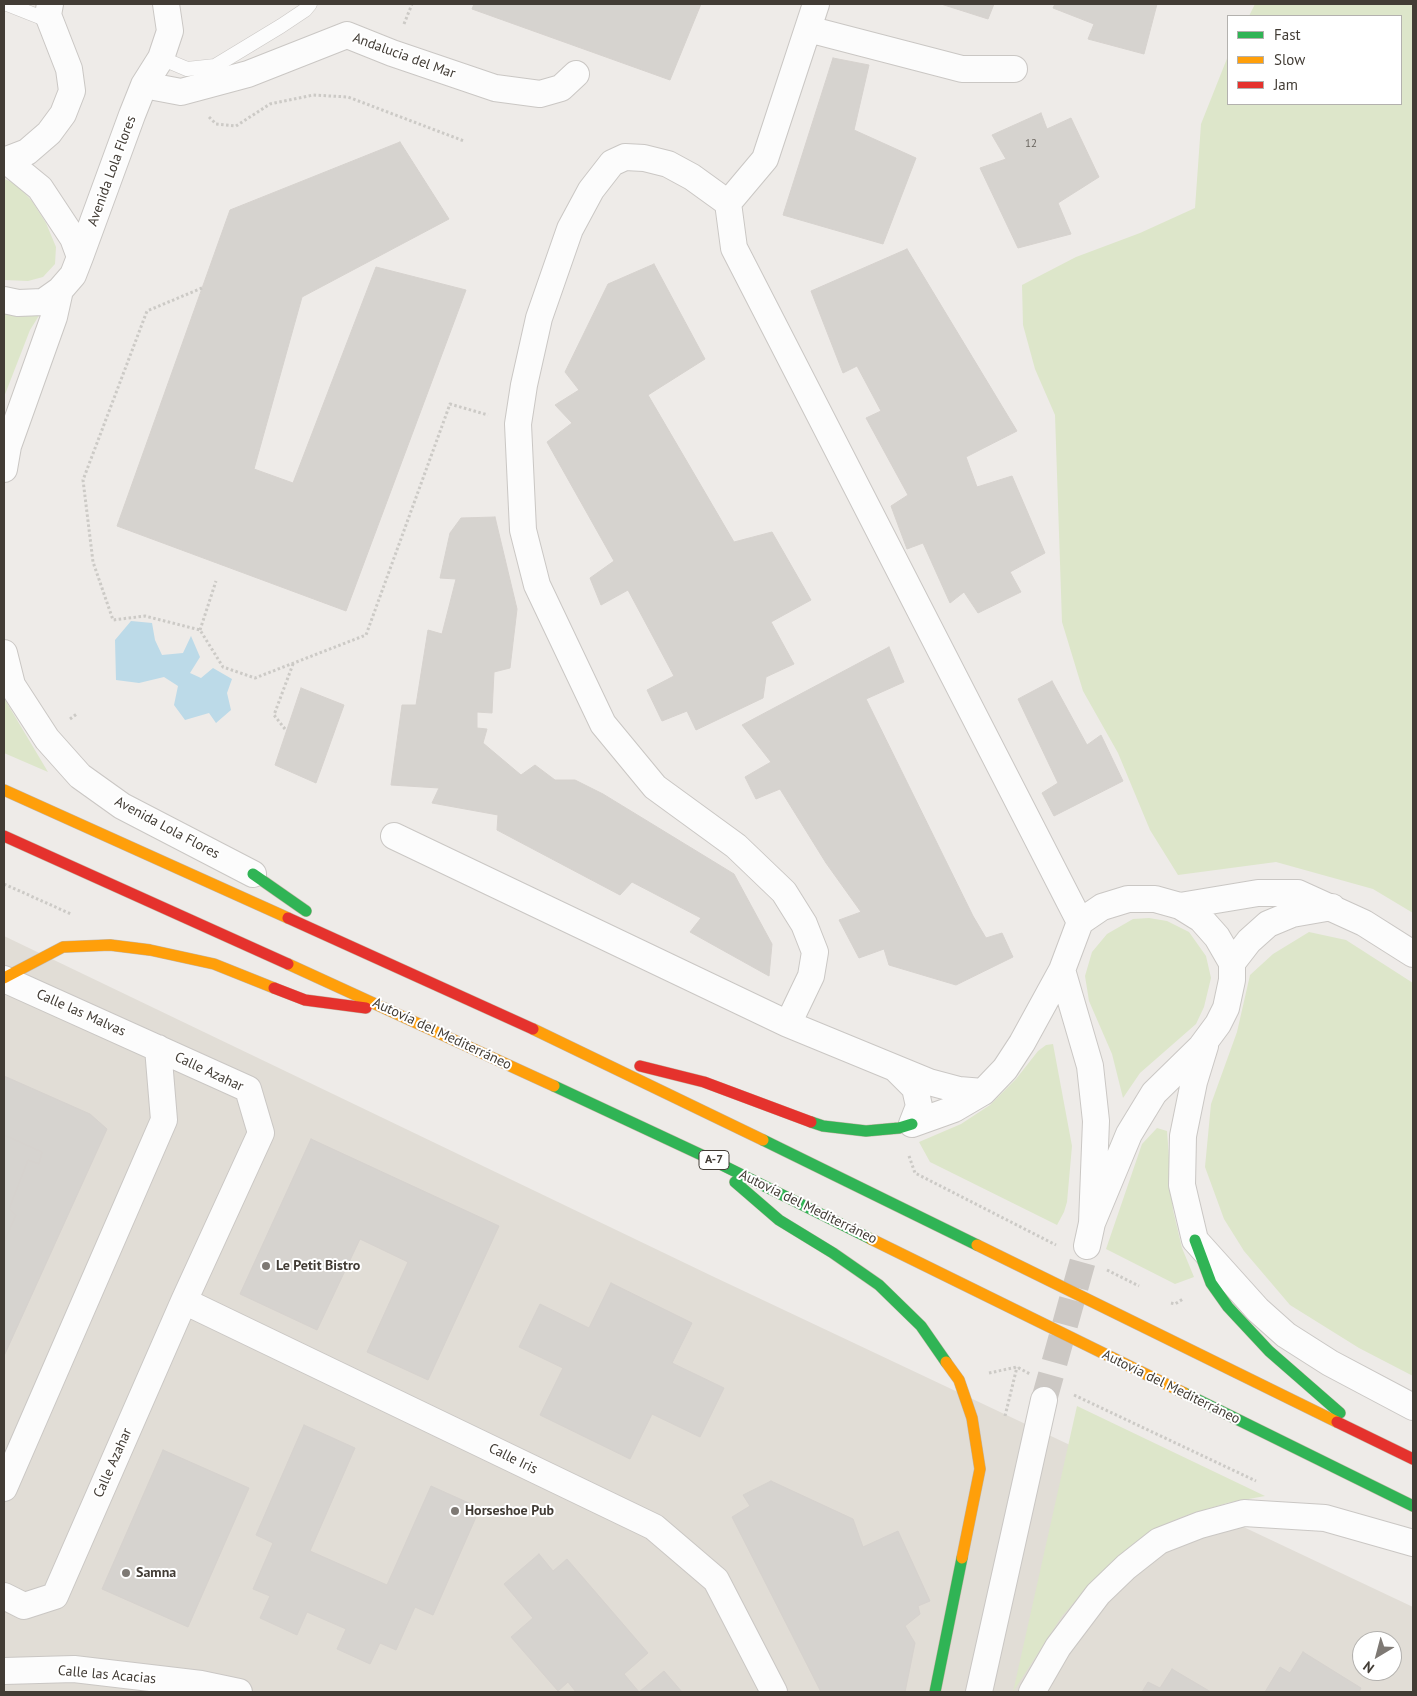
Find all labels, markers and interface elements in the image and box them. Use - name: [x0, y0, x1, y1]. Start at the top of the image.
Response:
- legend: [1227, 15, 1402, 105]
- text: Fast: [1274, 25, 1301, 44]
- street label: Andalucia del Mar: [350, 30, 458, 82]
- text: Slow: [1274, 50, 1305, 69]
- text: Jam: [1274, 75, 1298, 94]
- street label: Avenida Lola Flores: [84, 113, 140, 229]
- house number: 12: [1025, 137, 1037, 151]
- street label: Avenida Lola Flores: [112, 793, 222, 863]
- street label: Calle las Malvas: [34, 986, 128, 1040]
- street label: Autovía del Mediterráneo: [370, 994, 514, 1074]
- street label: Calle Azahar: [172, 1049, 246, 1095]
- road number: A-7: [699, 1150, 729, 1170]
- street label: Autovía del Mediterráneo: [736, 1166, 880, 1248]
- place label: Le Petit Bistro: [276, 1258, 360, 1274]
- marker: Le Petit Bistro: [260, 1260, 272, 1272]
- street label: Autovía del Mediterráneo: [1099, 1346, 1243, 1428]
- street label: Calle Azahar: [90, 1426, 136, 1500]
- street label: Calle Iris: [486, 1440, 540, 1478]
- place label: Horseshoe Pub: [465, 1503, 554, 1519]
- marker: Horseshoe Pub: [449, 1505, 461, 1517]
- place label: Samna: [136, 1565, 176, 1581]
- marker: Samna: [120, 1567, 132, 1579]
- north arrow: [1352, 1631, 1402, 1681]
- text: N: [1359, 1657, 1378, 1677]
- street label: Calle las Acacias: [57, 1662, 157, 1688]

